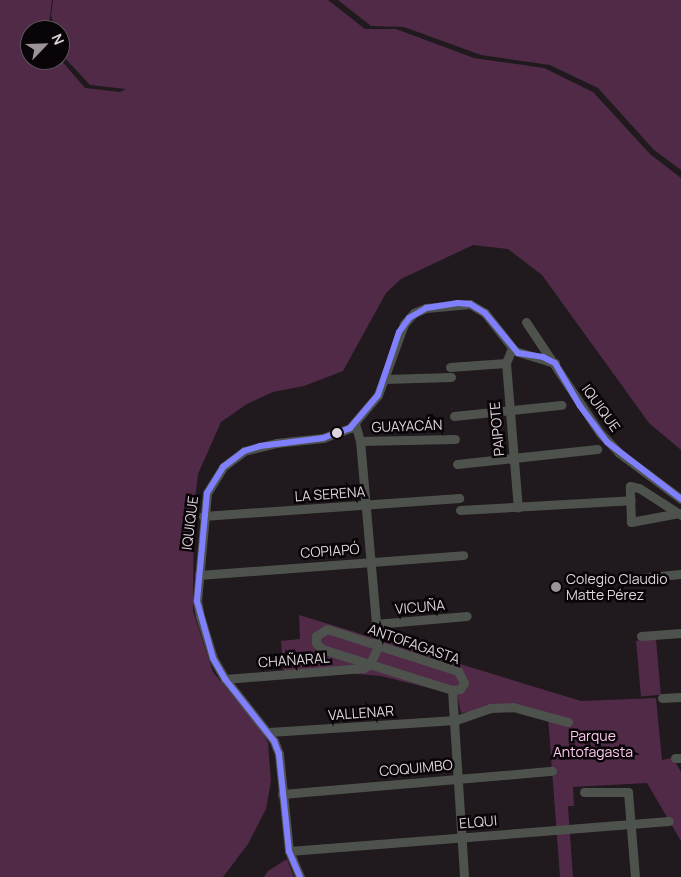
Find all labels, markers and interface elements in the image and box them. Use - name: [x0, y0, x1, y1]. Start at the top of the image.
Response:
- north arrow: [20, 20, 70, 70]
- text: N: [48, 31, 69, 48]
- street label: IQUIQUE: [578, 381, 624, 435]
- street label: PAIPOTE: [486, 401, 508, 457]
- street label: GUAYACÁN: [371, 416, 443, 436]
- unlabelled marker: [332, 428, 342, 438]
- street label: LA SERENA: [294, 483, 366, 505]
- street label: IQUIQUE: [178, 495, 202, 551]
- street label: COPIAPÓ: [300, 541, 360, 561]
- place label: Colegio Claudio Matte Pérez: [566, 571, 668, 604]
- marker: Colegio Claudio Matte Pérez: [550, 581, 562, 593]
- street label: VICUÑA: [394, 596, 446, 618]
- street label: ANTOFAGASTA: [366, 620, 462, 668]
- street label: CHAÑARAL: [258, 649, 330, 671]
- street label: VALLENAR: [328, 702, 394, 724]
- park label: Parque Antofagasta: [553, 728, 633, 760]
- street label: COQUIMBO: [378, 756, 454, 780]
- street label: ELQUI: [458, 812, 498, 832]

